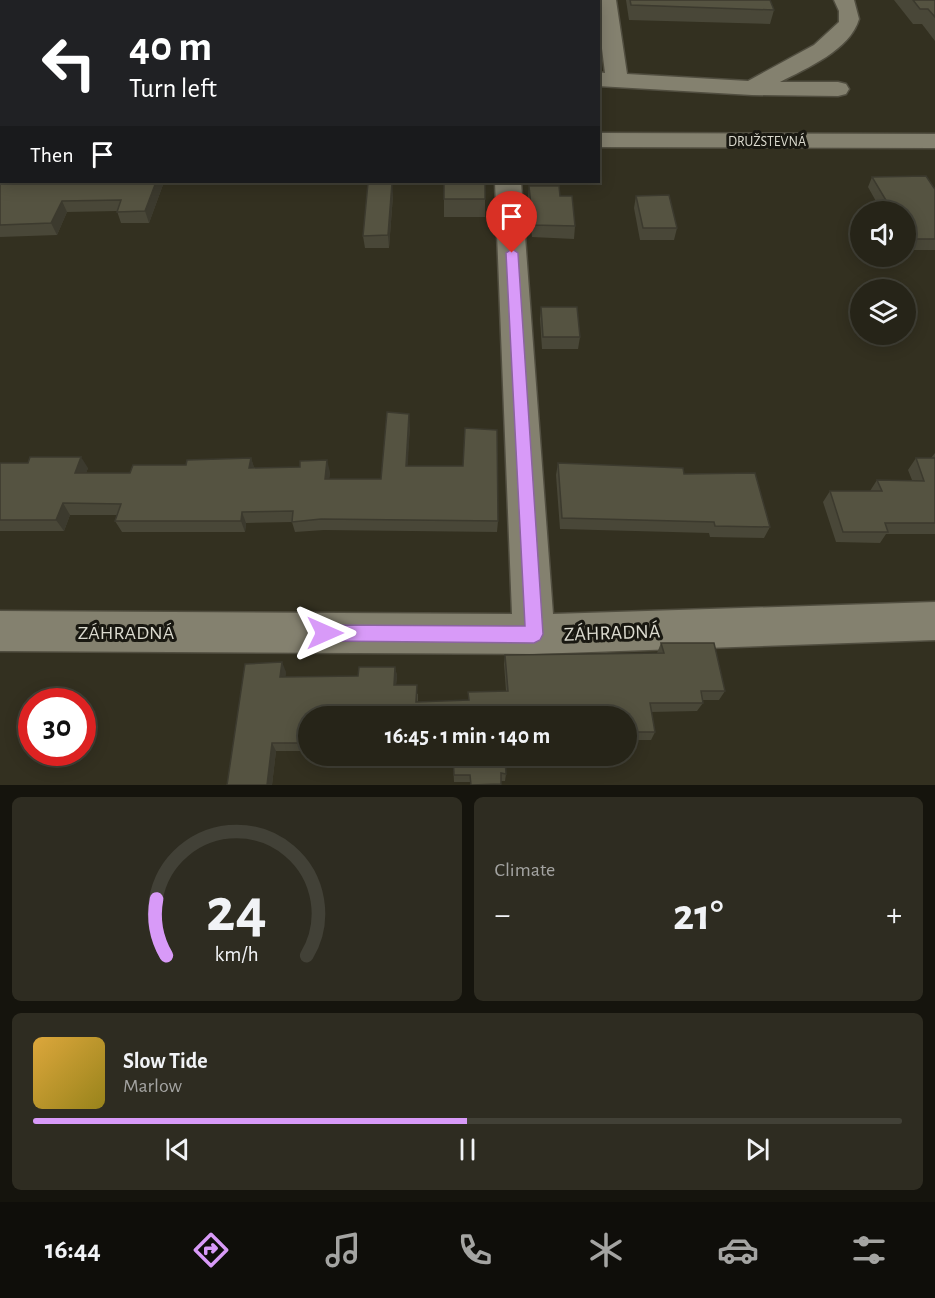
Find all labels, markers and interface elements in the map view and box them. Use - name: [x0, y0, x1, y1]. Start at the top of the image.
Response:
- icon: left: [30, 24, 108, 102]
- text: 40 m: [129, 26, 212, 68]
- text: Turn left: [129, 75, 217, 102]
- street label: DRUŽSTEVNÁ: [728, 132, 806, 149]
- icon: arrive: [86, 138, 119, 171]
- text: Then: [30, 144, 74, 166]
- pin: [486, 191, 537, 253]
- icon: arrive: [495, 200, 528, 233]
- map controls: [850, 201, 916, 345]
- button: sound: [850, 201, 916, 267]
- button: layers: [850, 279, 916, 345]
- position arrow: [293, 601, 357, 665]
- street label: ZÁHRADNÁ: [563, 620, 661, 645]
- street label: ZÁHRADNÁ: [78, 622, 175, 643]
- speed limit sign: 30: [18, 688, 96, 766]
- text: 16:45 · 1 min · 140 m: [385, 725, 550, 747]
- text: Climate: [495, 860, 555, 880]
- text: 24: [206, 880, 267, 942]
- text: 21°: [673, 893, 724, 938]
- text: −: [495, 899, 510, 932]
- text: +: [886, 899, 902, 932]
- text: km/h: [215, 944, 259, 965]
- text: Slow Tide: [123, 1050, 208, 1072]
- text: Marlow: [123, 1076, 182, 1096]
- icon: previous: [161, 1133, 194, 1166]
- icon: pause: [451, 1133, 484, 1166]
- icon: next: [741, 1133, 774, 1166]
- icon: directions: [190, 1229, 232, 1271]
- icon: music: [322, 1229, 364, 1271]
- icon: phone: [454, 1229, 496, 1271]
- icon: climate: [585, 1229, 627, 1271]
- icon: car: [717, 1229, 759, 1271]
- icon: filters: [848, 1229, 890, 1271]
- text: 16:44: [45, 1236, 101, 1263]

